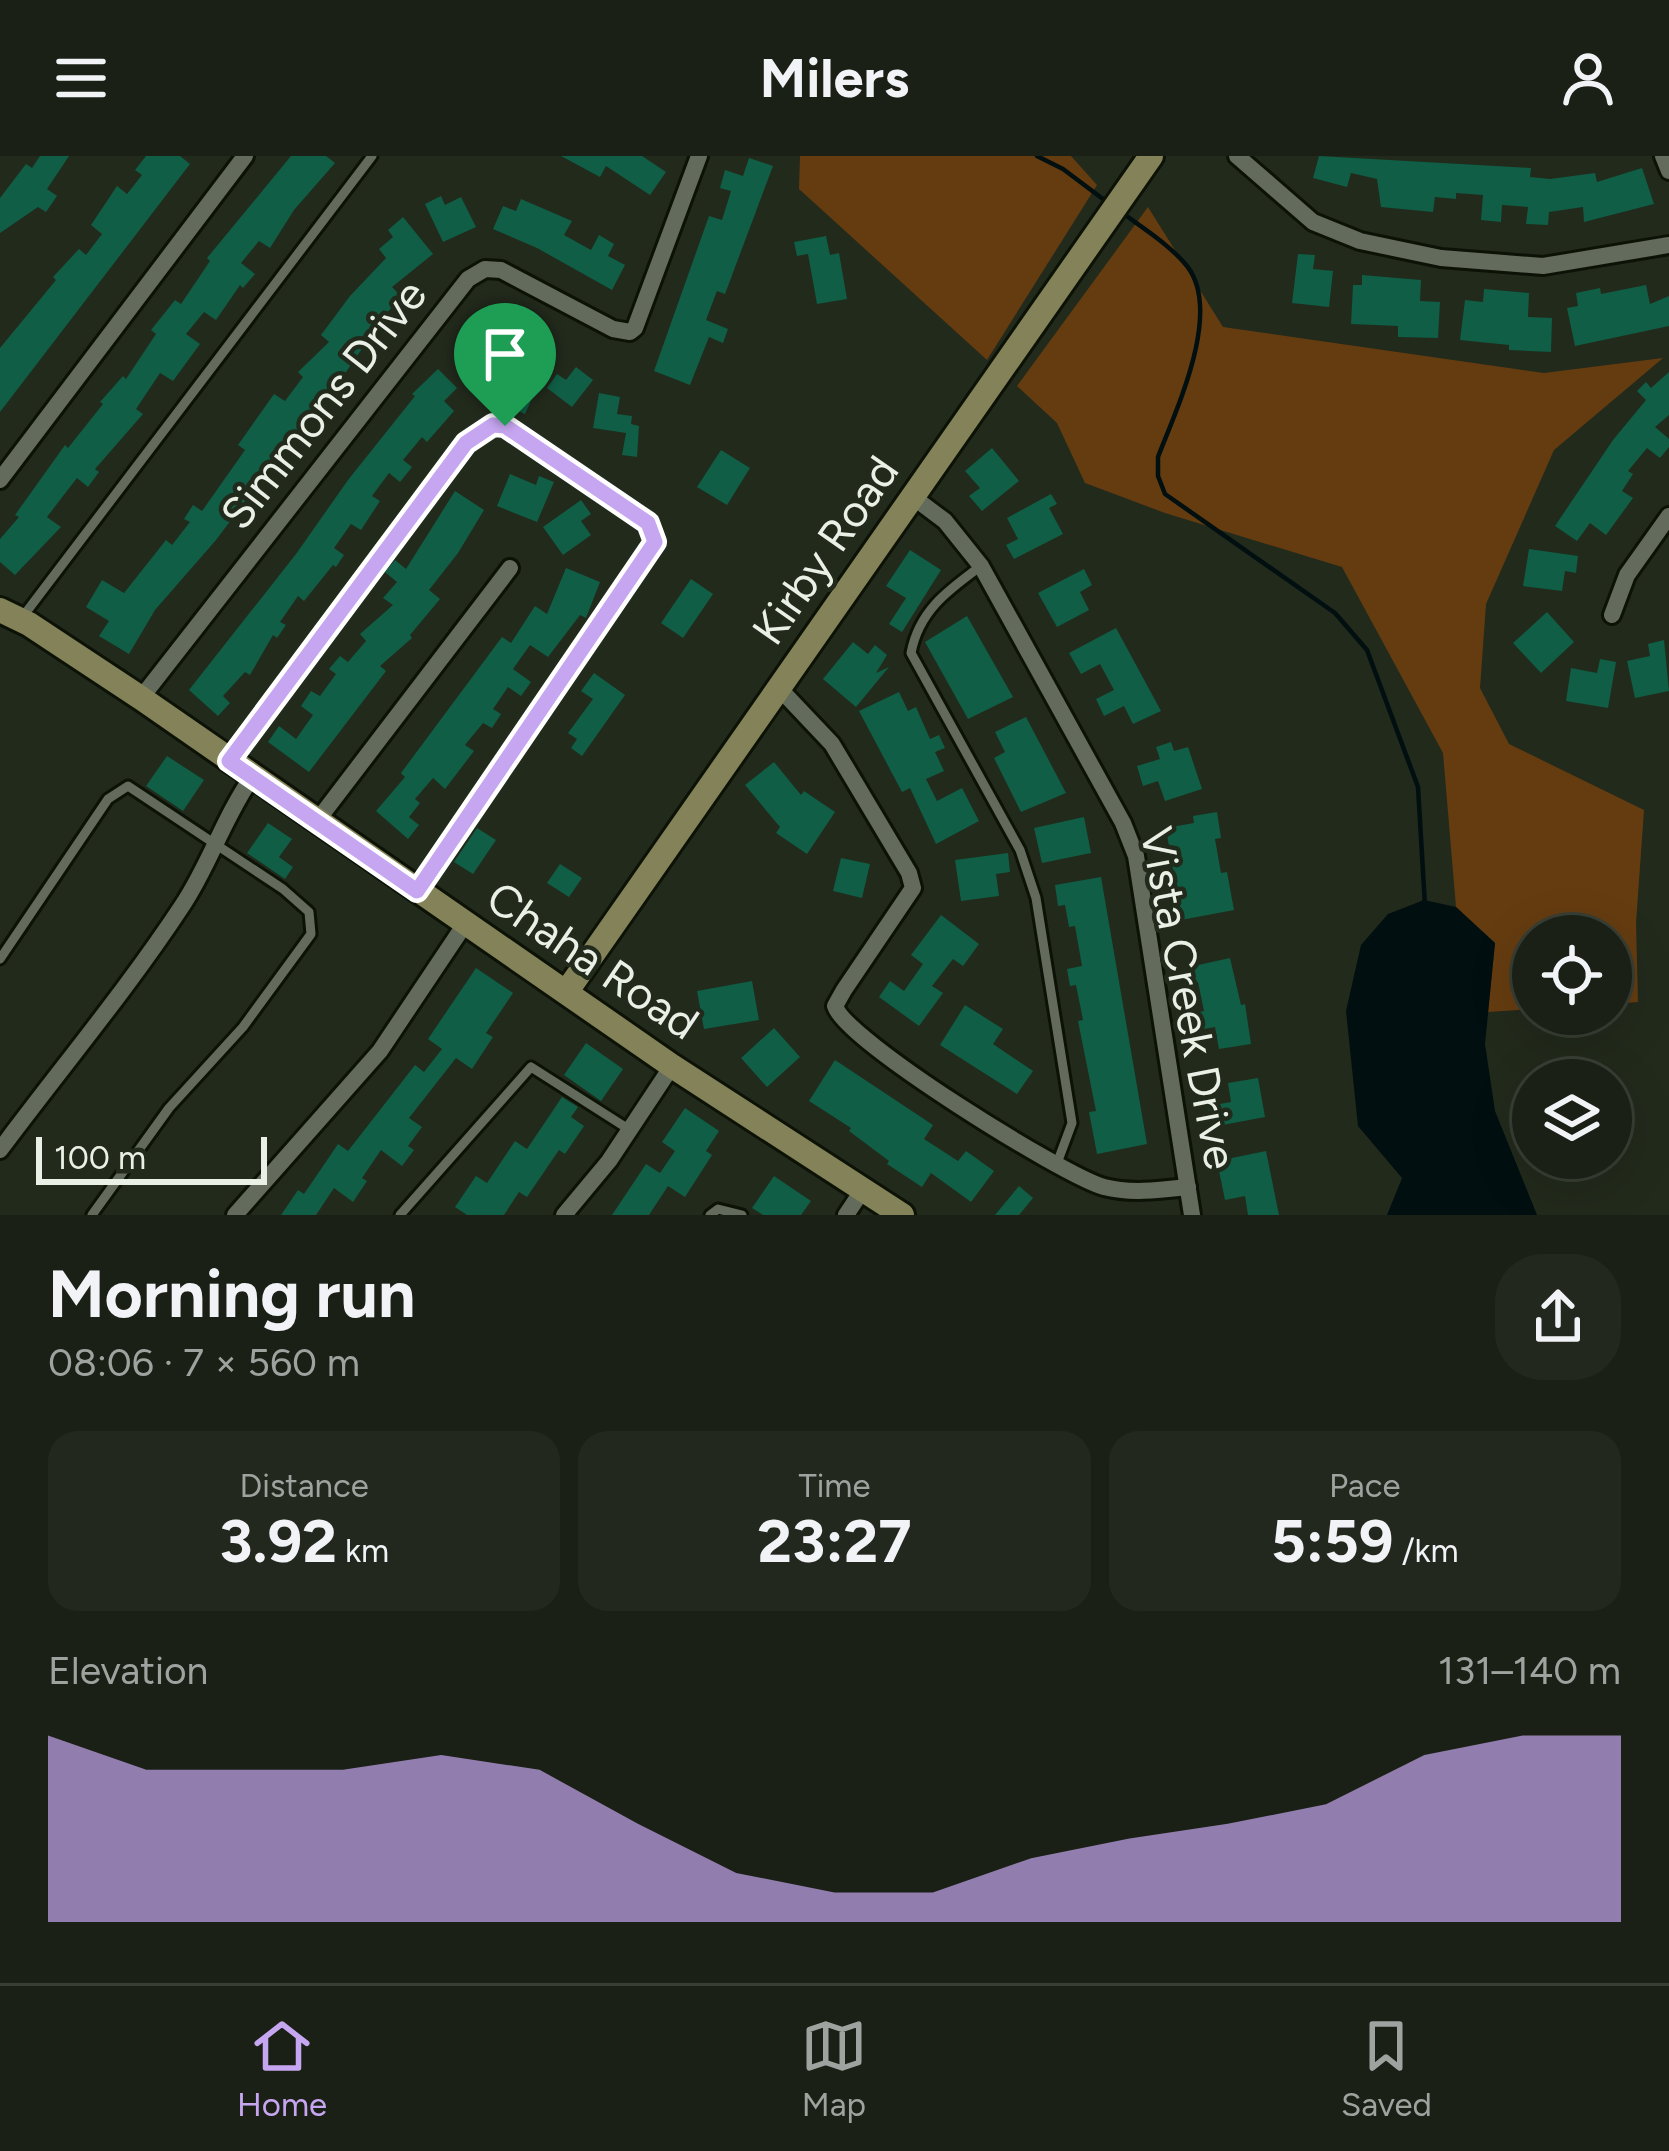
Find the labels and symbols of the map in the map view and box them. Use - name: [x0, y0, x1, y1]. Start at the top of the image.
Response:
- street label: Simmons Drive: [209, 268, 437, 540]
- pin: [454, 303, 556, 426]
- street label: Kirby Road: [741, 446, 909, 654]
- street label: Vista Creek Drive: [1129, 822, 1249, 1174]
- street label: Chaha Road: [477, 870, 709, 1050]
- scale bar: [36, 1131, 267, 1184]

